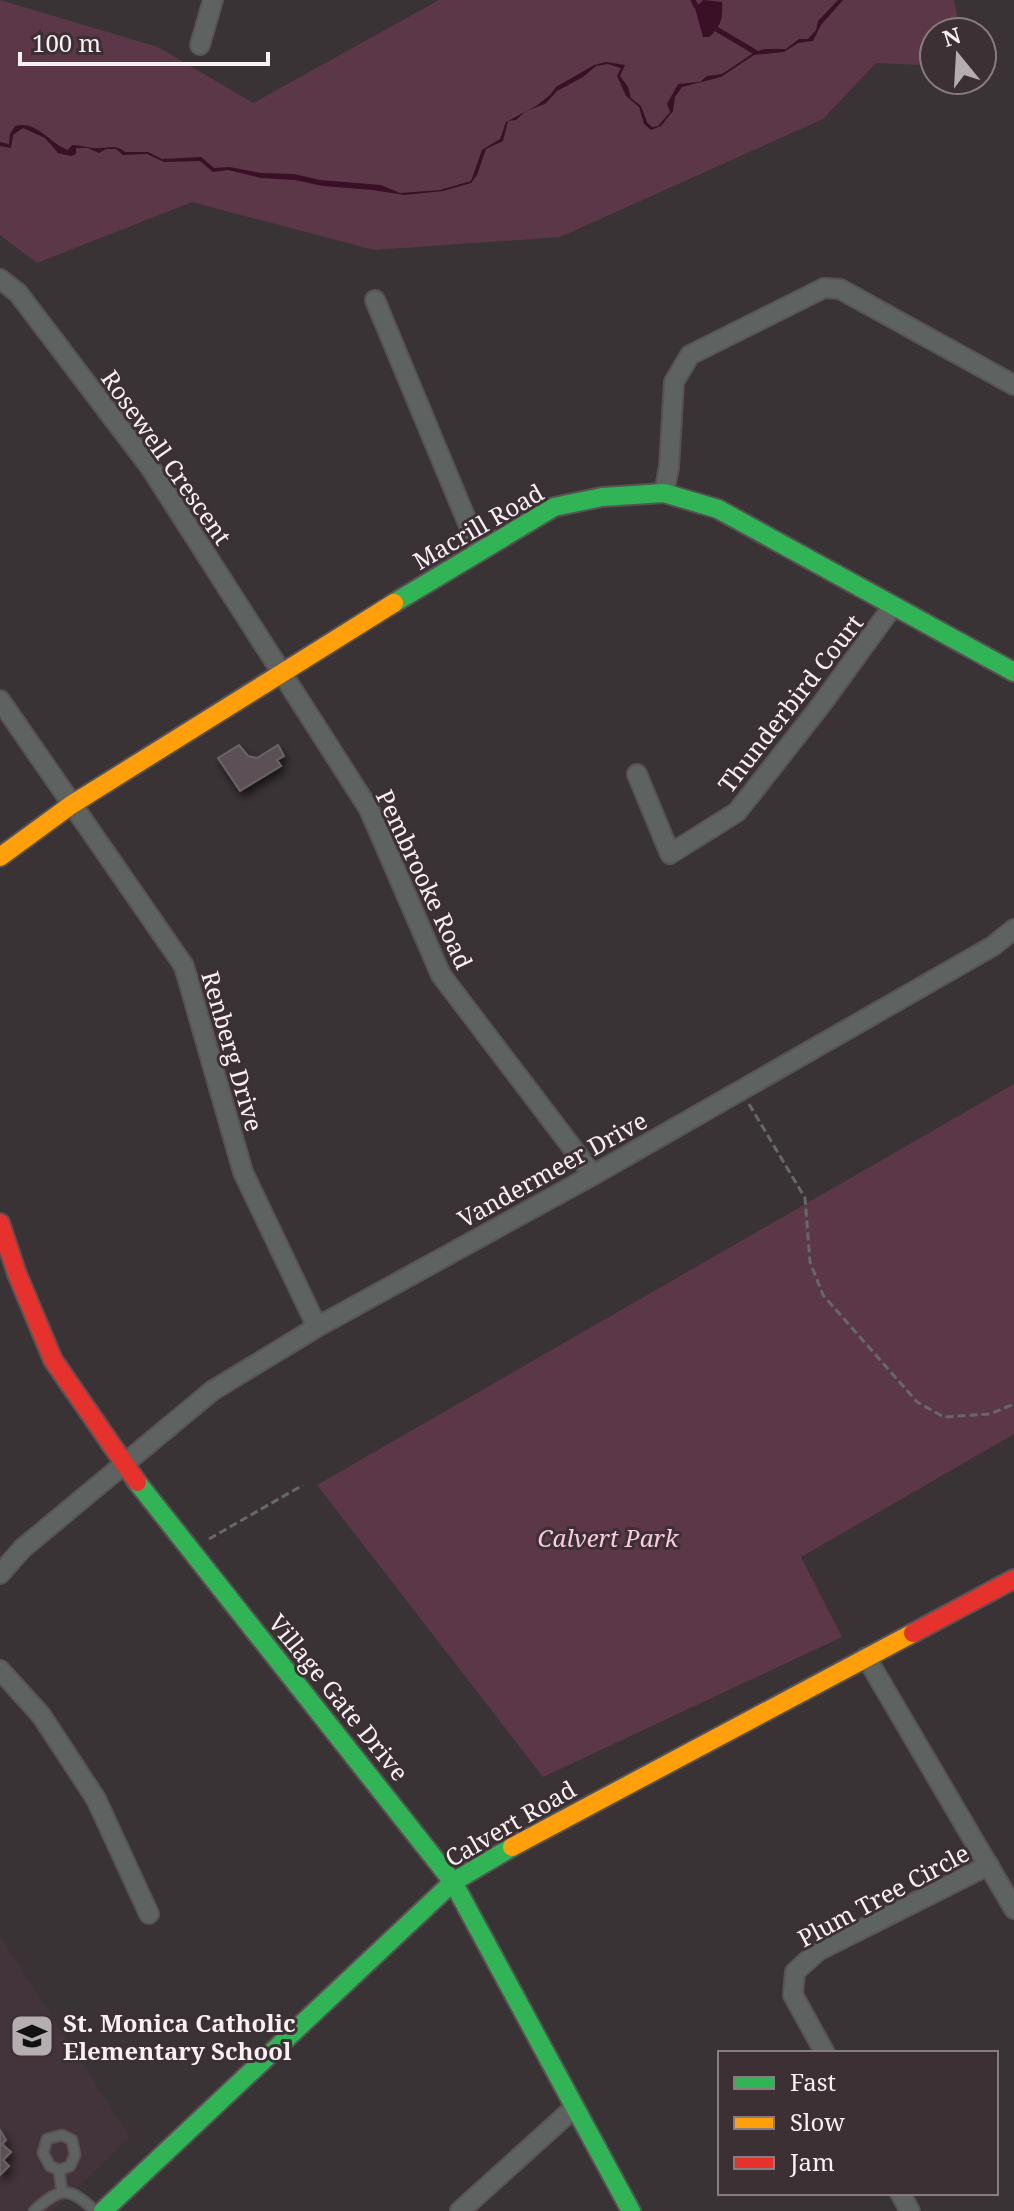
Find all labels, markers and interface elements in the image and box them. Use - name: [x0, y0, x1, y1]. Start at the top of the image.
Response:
- scale bar: [20, 16, 268, 66]
- north arrow: [918, 16, 998, 96]
- text: N: [939, 19, 964, 53]
- text: 100 m: [32, 26, 101, 59]
- street label: Rosewell Crescent: [94, 363, 240, 551]
- street label: Macrill Road: [407, 475, 550, 577]
- street label: Thunderbird Court: [710, 607, 870, 799]
- street label: Pembrooke Road: [369, 784, 481, 974]
- street label: Renberg Drive: [194, 967, 272, 1135]
- street label: Vandermeer Drive: [451, 1103, 653, 1235]
- park label: Calvert Park: [538, 1521, 680, 1554]
- street label: Village Gate Drive: [261, 1607, 417, 1787]
- street label: Calvert Road: [438, 1772, 582, 1874]
- street label: Plum Tree Circle: [791, 1836, 975, 1954]
- place label: St. Monica Catholic Elementary School: [63, 2006, 296, 2067]
- school or university icon: St. Monica Catholic Elementary School: [8, 2012, 56, 2060]
- legend: [718, 2051, 998, 2195]
- text: Fast: [790, 2065, 836, 2098]
- text: Slow: [790, 2105, 845, 2138]
- text: Jam: [789, 2145, 835, 2178]

